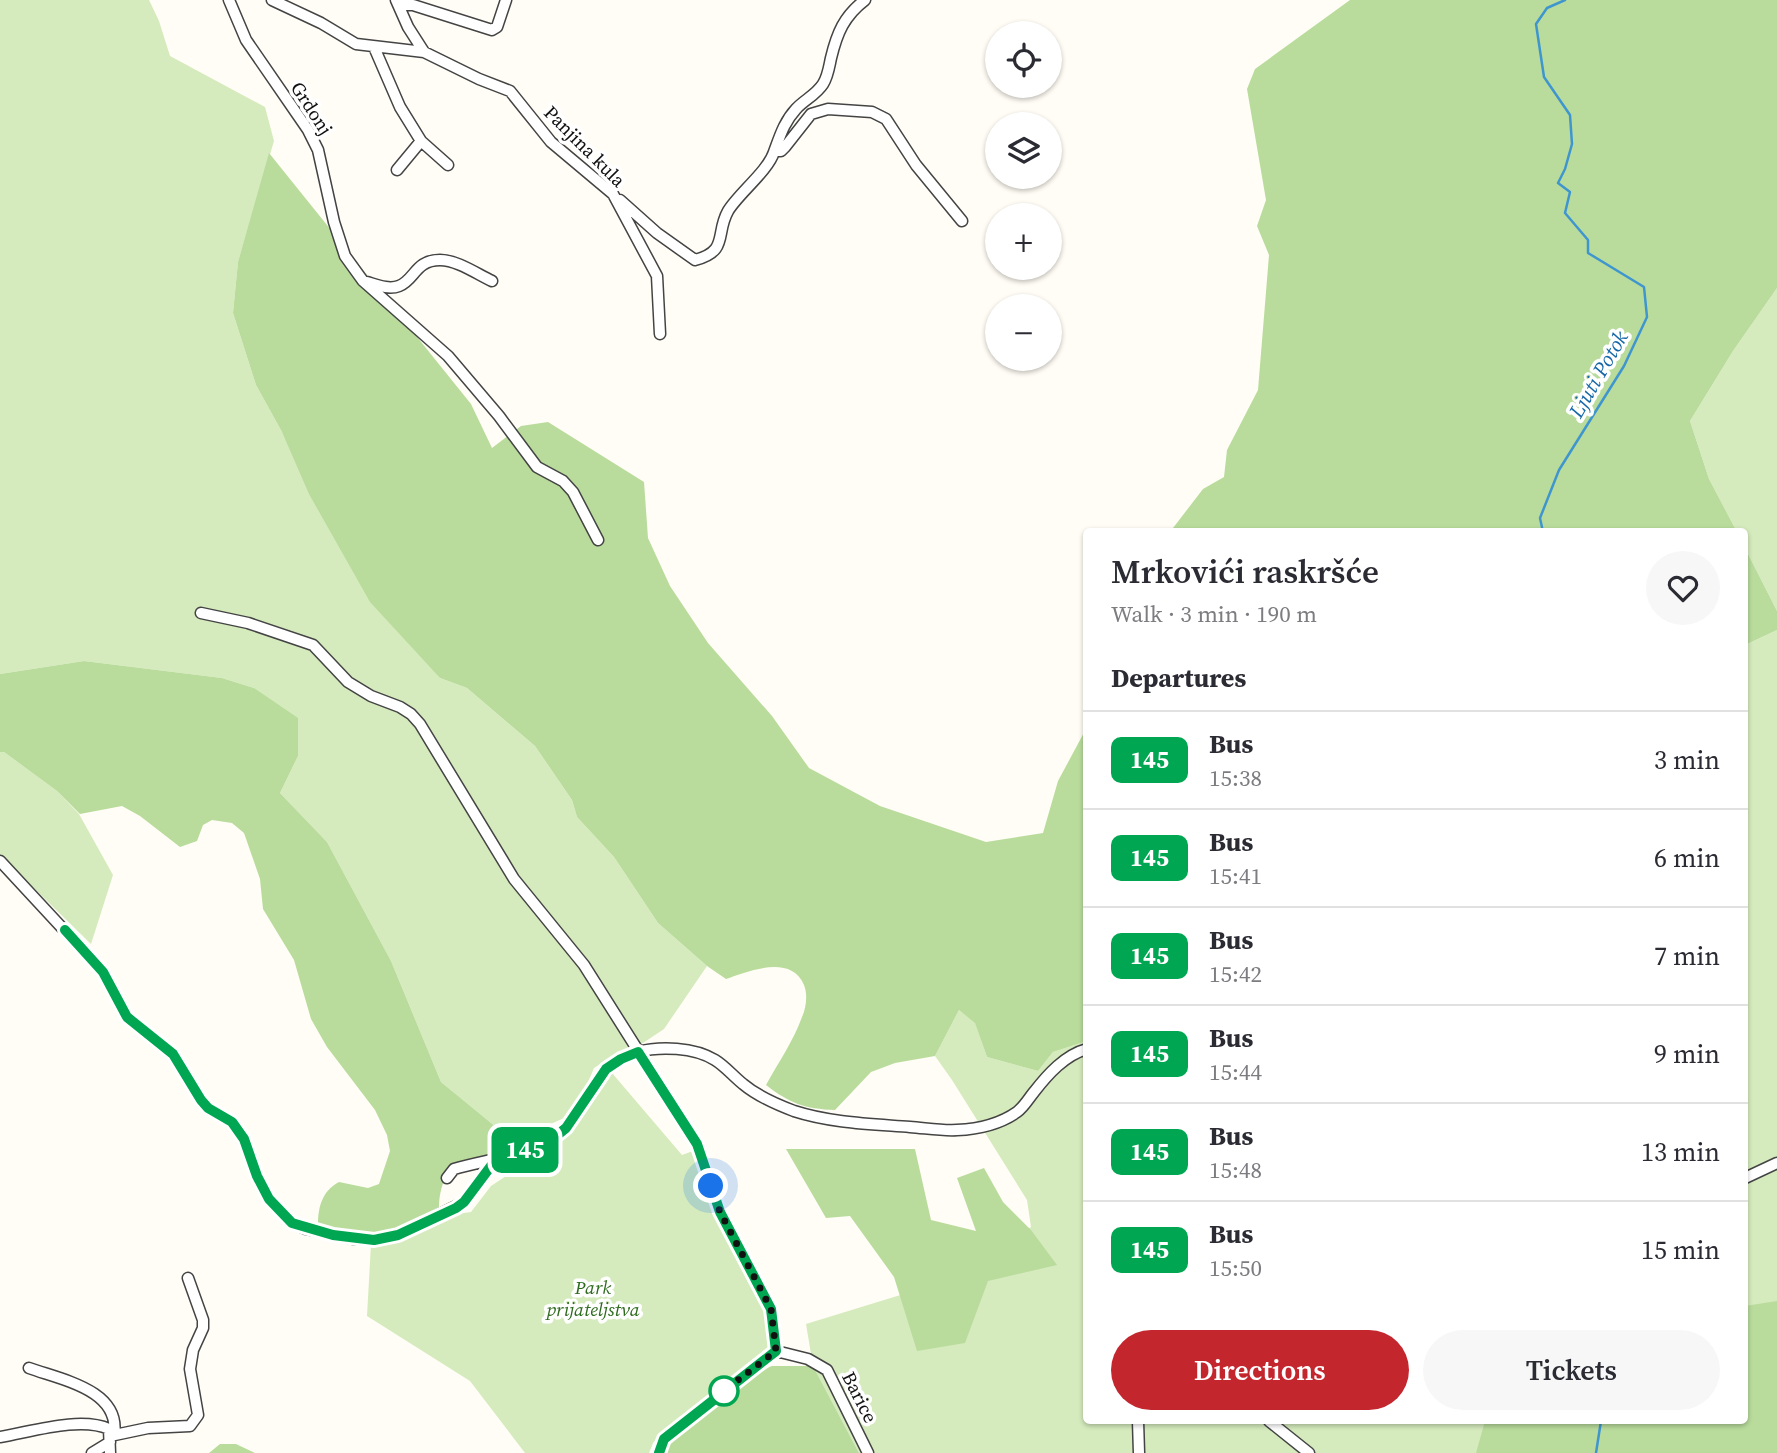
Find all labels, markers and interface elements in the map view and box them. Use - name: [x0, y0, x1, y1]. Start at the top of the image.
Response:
- map controls: [985, 21, 1062, 371]
- button: locate: [985, 21, 1062, 98]
- street label: Grdonj: [285, 76, 339, 140]
- street label: Panjina kula: [539, 100, 632, 193]
- button: layers: [985, 112, 1062, 189]
- button: +: [985, 203, 1062, 280]
- button: −: [985, 294, 1062, 371]
- water label: Ljuti Potok: [1561, 325, 1635, 424]
- text: Mrkovići raskršće: [1111, 549, 1379, 594]
- button: heart: [1646, 551, 1720, 625]
- text: Walk · 3 min · 190 m: [1111, 598, 1317, 630]
- text: Departures: [1111, 660, 1246, 696]
- text: Bus: [1209, 726, 1253, 762]
- text: 3 min: [1654, 742, 1720, 778]
- text: 145: [1130, 743, 1169, 776]
- text: 15:38: [1209, 762, 1262, 794]
- text: Bus: [1209, 824, 1253, 860]
- text: 6 min: [1654, 840, 1720, 876]
- text: 145: [1130, 841, 1169, 874]
- text: 15:41: [1209, 860, 1262, 892]
- text: Bus: [1209, 922, 1253, 958]
- text: 7 min: [1654, 938, 1720, 974]
- text: 145: [1130, 939, 1169, 972]
- text: 15:42: [1209, 958, 1262, 990]
- text: Bus: [1209, 1020, 1253, 1056]
- text: 9 min: [1654, 1036, 1720, 1072]
- text: 145: [1130, 1037, 1169, 1070]
- text: 15:44: [1209, 1056, 1262, 1088]
- text: Bus: [1209, 1118, 1253, 1154]
- line badge: 145: [485, 1127, 565, 1173]
- text: 145: [505, 1133, 545, 1166]
- text: 13 min: [1641, 1134, 1720, 1170]
- text: 145: [1130, 1135, 1169, 1168]
- text: 15:48: [1209, 1154, 1262, 1186]
- your location: [693, 1168, 728, 1203]
- text: Bus: [1209, 1216, 1253, 1252]
- text: 15 min: [1641, 1232, 1720, 1268]
- text: 145: [1130, 1233, 1169, 1266]
- text: 15:50: [1209, 1252, 1262, 1284]
- park label: Park prijateljstva: [544, 1274, 640, 1322]
- button: Directions: [1111, 1330, 1409, 1410]
- button: Tickets: [1423, 1330, 1720, 1410]
- street label: Barice: [836, 1367, 884, 1427]
- unlabelled marker: [709, 1376, 739, 1406]

